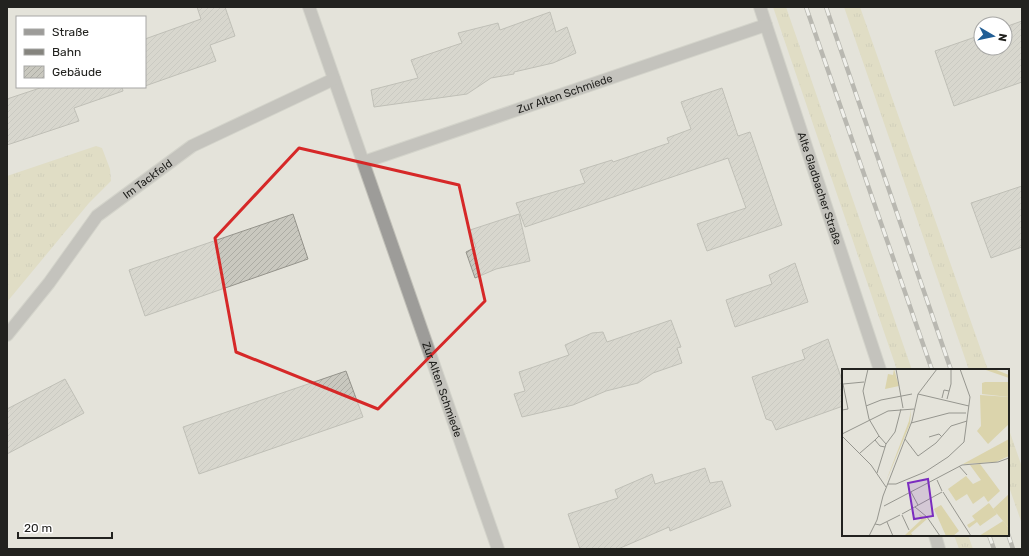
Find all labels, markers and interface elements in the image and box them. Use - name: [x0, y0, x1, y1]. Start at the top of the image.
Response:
- legend: [16, 16, 146, 88]
- north arrow: [973, 16, 1013, 56]
- text: Straße: [52, 25, 89, 39]
- text: N: [995, 33, 1009, 42]
- text: Bahn: [52, 45, 81, 59]
- text: Gebäude: [52, 65, 102, 79]
- street label: Zur Alten Schmiede: [515, 72, 614, 116]
- street label: Alte Gladbacher Straße: [795, 130, 844, 247]
- street label: Im Tackfeld: [121, 157, 175, 202]
- street label: Zur Alten Schmiede: [419, 340, 465, 439]
- inset map: [842, 369, 1009, 536]
- scale bar: [18, 514, 112, 540]
- text: 20 m: [24, 521, 52, 535]

